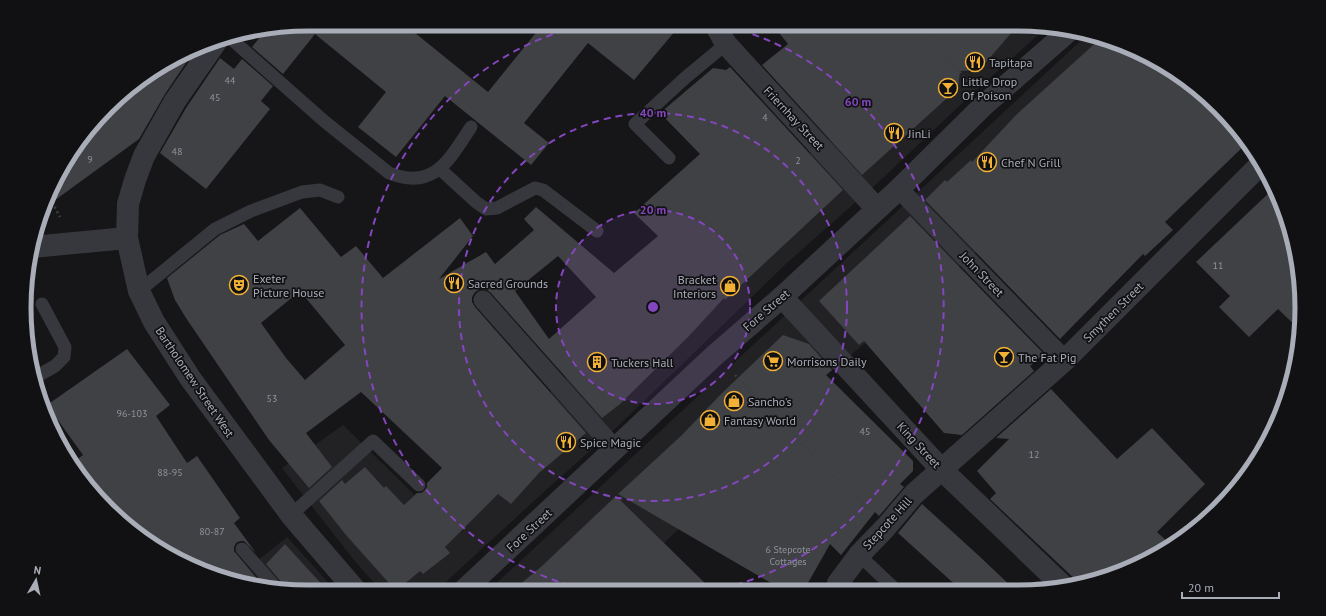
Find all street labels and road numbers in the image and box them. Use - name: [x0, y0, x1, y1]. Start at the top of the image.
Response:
- street label: Friernhay Street: [761, 83, 827, 153]
- street label: John Street: [956, 248, 1007, 300]
- street label: Smythen Street: [1080, 279, 1146, 345]
- street label: Fore Street: [740, 286, 792, 334]
- street label: Bartholomew Street West: [152, 324, 238, 440]
- street label: King Street: [894, 419, 944, 471]
- street label: Stepcote Hill: [859, 493, 915, 553]
- street label: Fore Street: [503, 505, 555, 555]

